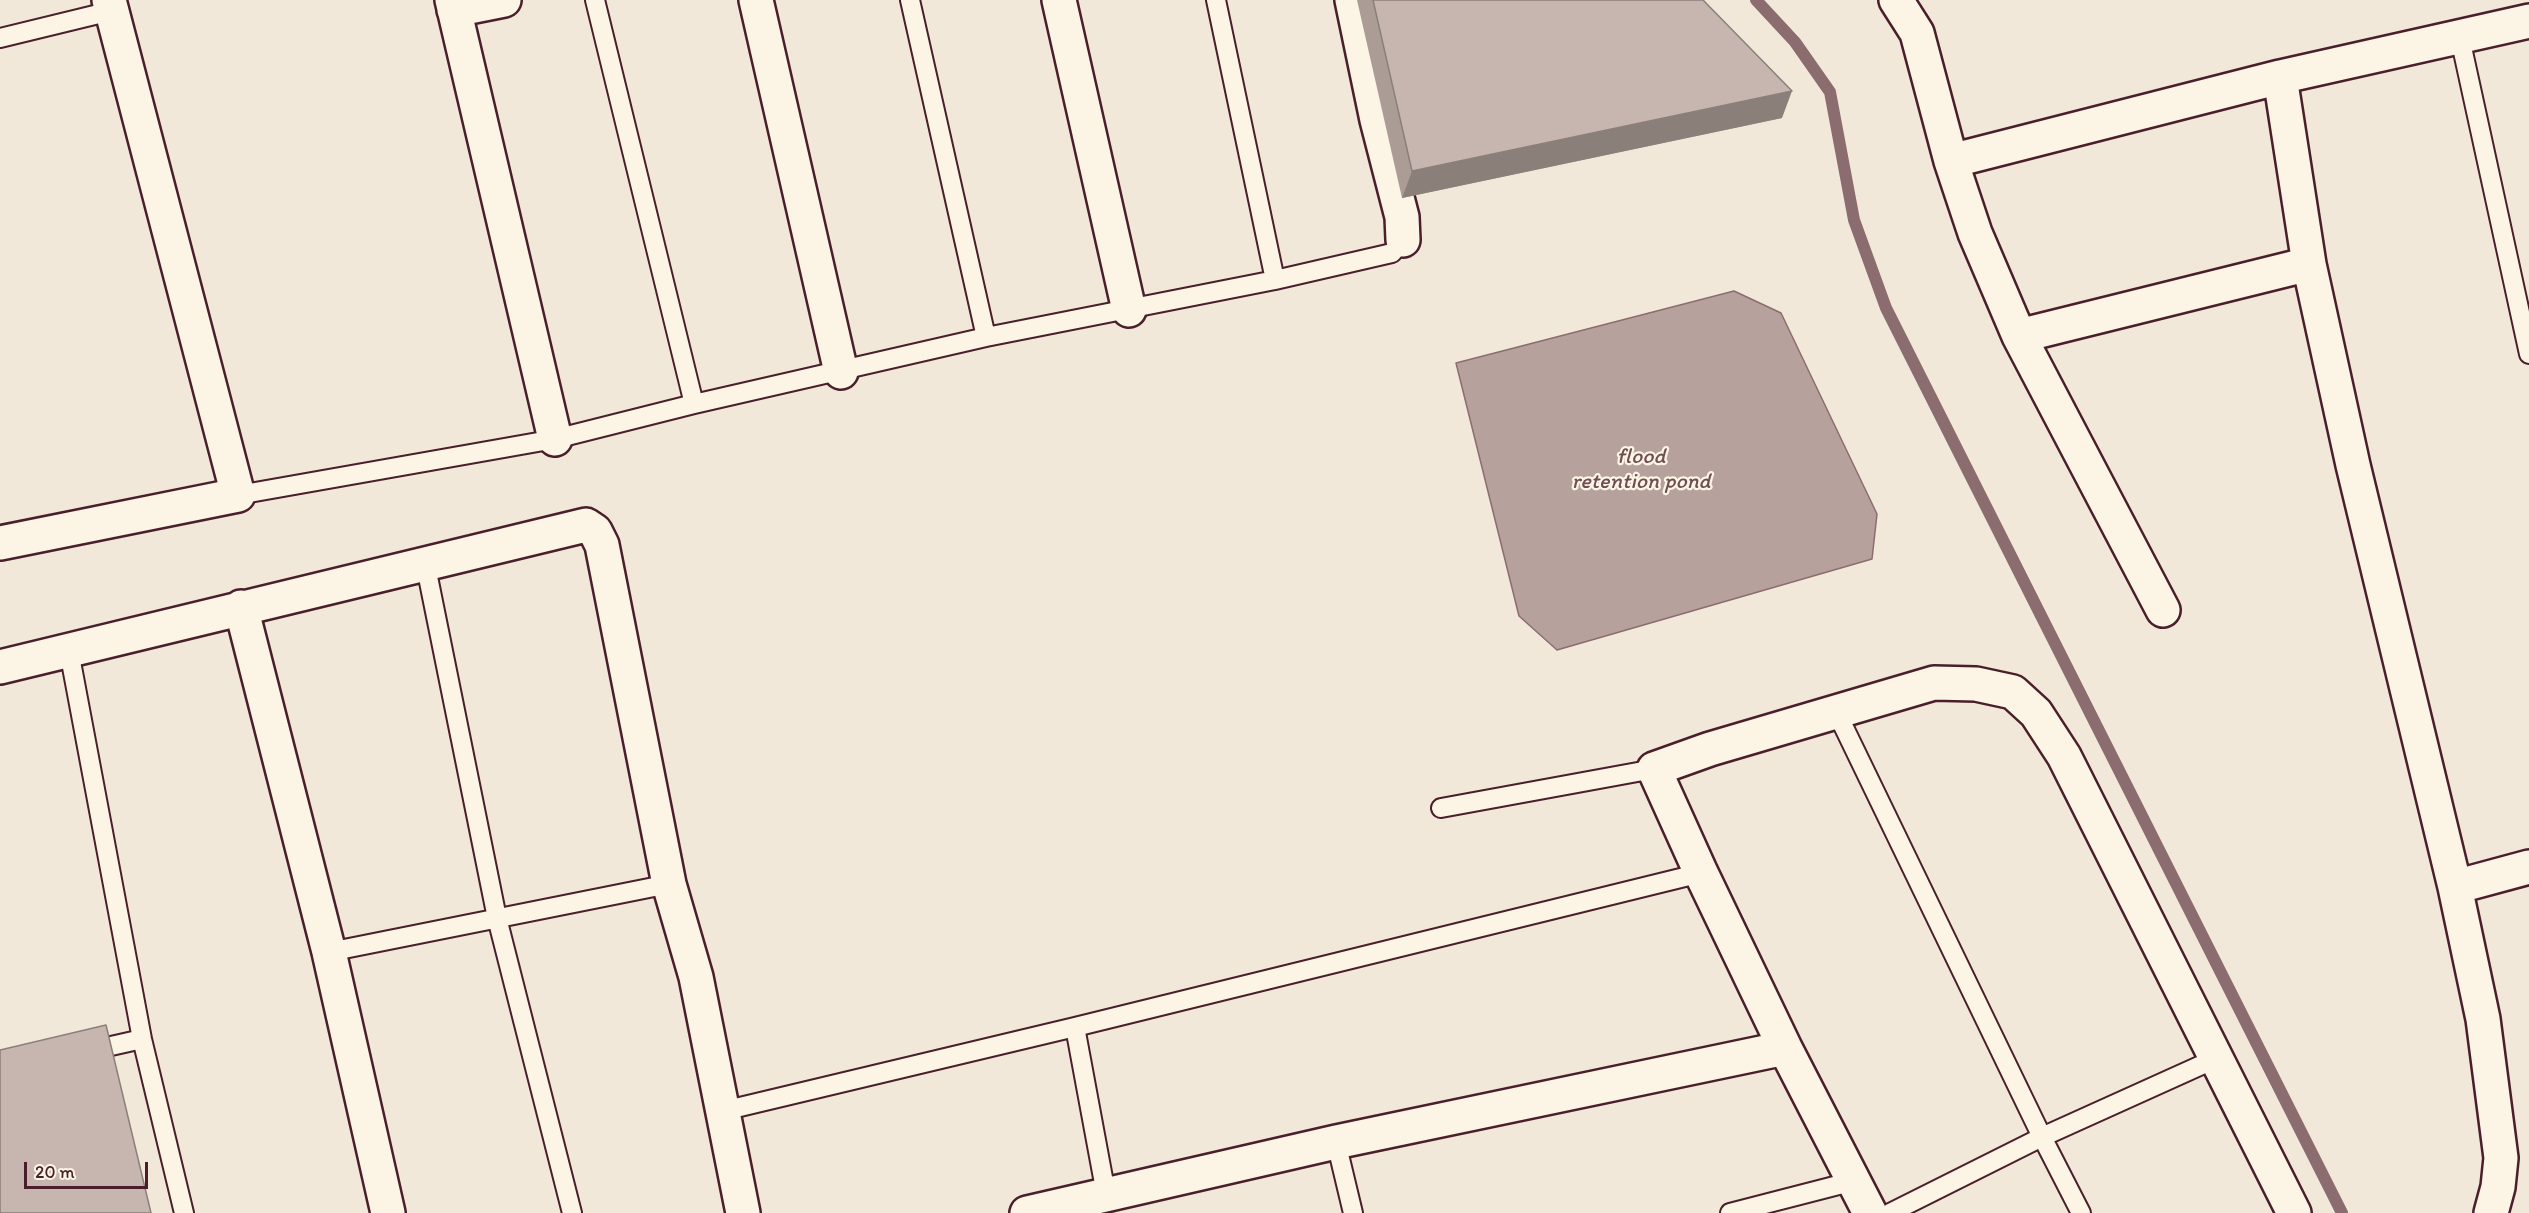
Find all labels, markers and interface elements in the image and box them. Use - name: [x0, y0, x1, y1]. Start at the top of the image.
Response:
- water label: flood retention pond: [1572, 444, 1710, 496]
- scale bar: [27, 1150, 152, 1188]
- text: 20 m: [35, 1161, 75, 1183]

